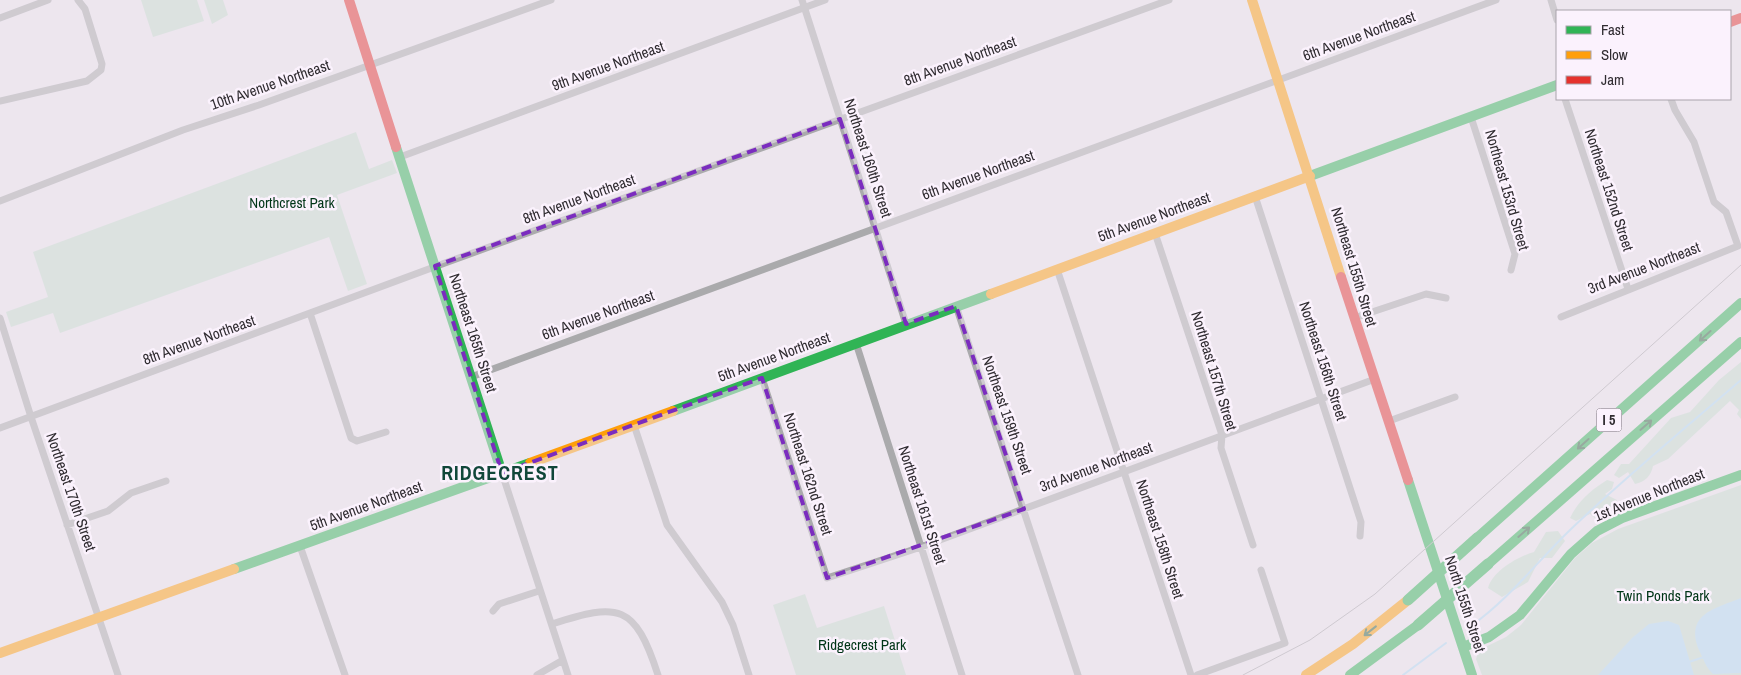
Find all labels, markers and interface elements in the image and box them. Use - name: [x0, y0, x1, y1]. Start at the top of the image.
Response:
- street label: 6th Avenue Northeast: [1300, 5, 1418, 66]
- legend: [1556, 10, 1731, 100]
- text: Fast: [1601, 19, 1625, 40]
- street label: 8th Avenue Northeast: [901, 30, 1019, 91]
- street label: 9th Avenue Northeast: [549, 35, 667, 96]
- text: Slow: [1601, 44, 1628, 65]
- street label: 10th Avenue Northeast: [207, 54, 333, 115]
- text: Jam: [1601, 69, 1624, 90]
- street label: Northeast 160th Street: [839, 96, 898, 220]
- street label: Northeast 152nd Street: [1580, 126, 1639, 254]
- street label: Northeast 153rd Street: [1480, 127, 1535, 253]
- street label: 6th Avenue Northeast: [919, 144, 1037, 205]
- street label: 8th Avenue Northeast: [520, 168, 638, 229]
- street label: 5th Avenue Northeast: [1095, 186, 1213, 247]
- park label: Northcrest Park: [249, 192, 336, 213]
- street label: Northeast 155th Street: [1326, 205, 1383, 330]
- street label: 3rd Avenue Northeast: [1585, 236, 1704, 299]
- street label: Northeast 165th Street: [444, 271, 503, 395]
- street label: 6th Avenue Northeast: [539, 284, 657, 345]
- street label: Northeast 156th Street: [1294, 299, 1353, 423]
- street label: 8th Avenue Northeast: [140, 309, 258, 370]
- street label: Northeast 157th Street: [1186, 309, 1243, 434]
- street label: 5th Avenue Northeast: [715, 326, 833, 387]
- one-way arrow: [1698, 330, 1711, 341]
- street label: Northeast 159th Street: [977, 353, 1038, 477]
- road number: I 5: [1596, 408, 1622, 432]
- street label: Northeast 162nd Street: [779, 410, 838, 538]
- one-way arrow: [1640, 419, 1653, 430]
- street label: Northeast 170th Street: [41, 430, 102, 554]
- street label: 3rd Avenue Northeast: [1036, 436, 1156, 497]
- one-way arrow: [1577, 438, 1590, 449]
- street label: Northeast 161st Street: [893, 443, 952, 567]
- district label: RIDGECREST: [441, 459, 559, 486]
- street label: 1st Avenue Northeast: [1590, 463, 1708, 526]
- street label: 5th Avenue Northeast: [307, 475, 425, 536]
- street label: Northeast 158th Street: [1131, 477, 1190, 601]
- one-way arrow: [1518, 526, 1531, 538]
- street label: North 155th Street: [1440, 553, 1491, 655]
- park label: Twin Ponds Park: [1617, 585, 1710, 606]
- one-way arrow: [1363, 626, 1377, 636]
- park label: Ridgecrest Park: [818, 634, 907, 655]

